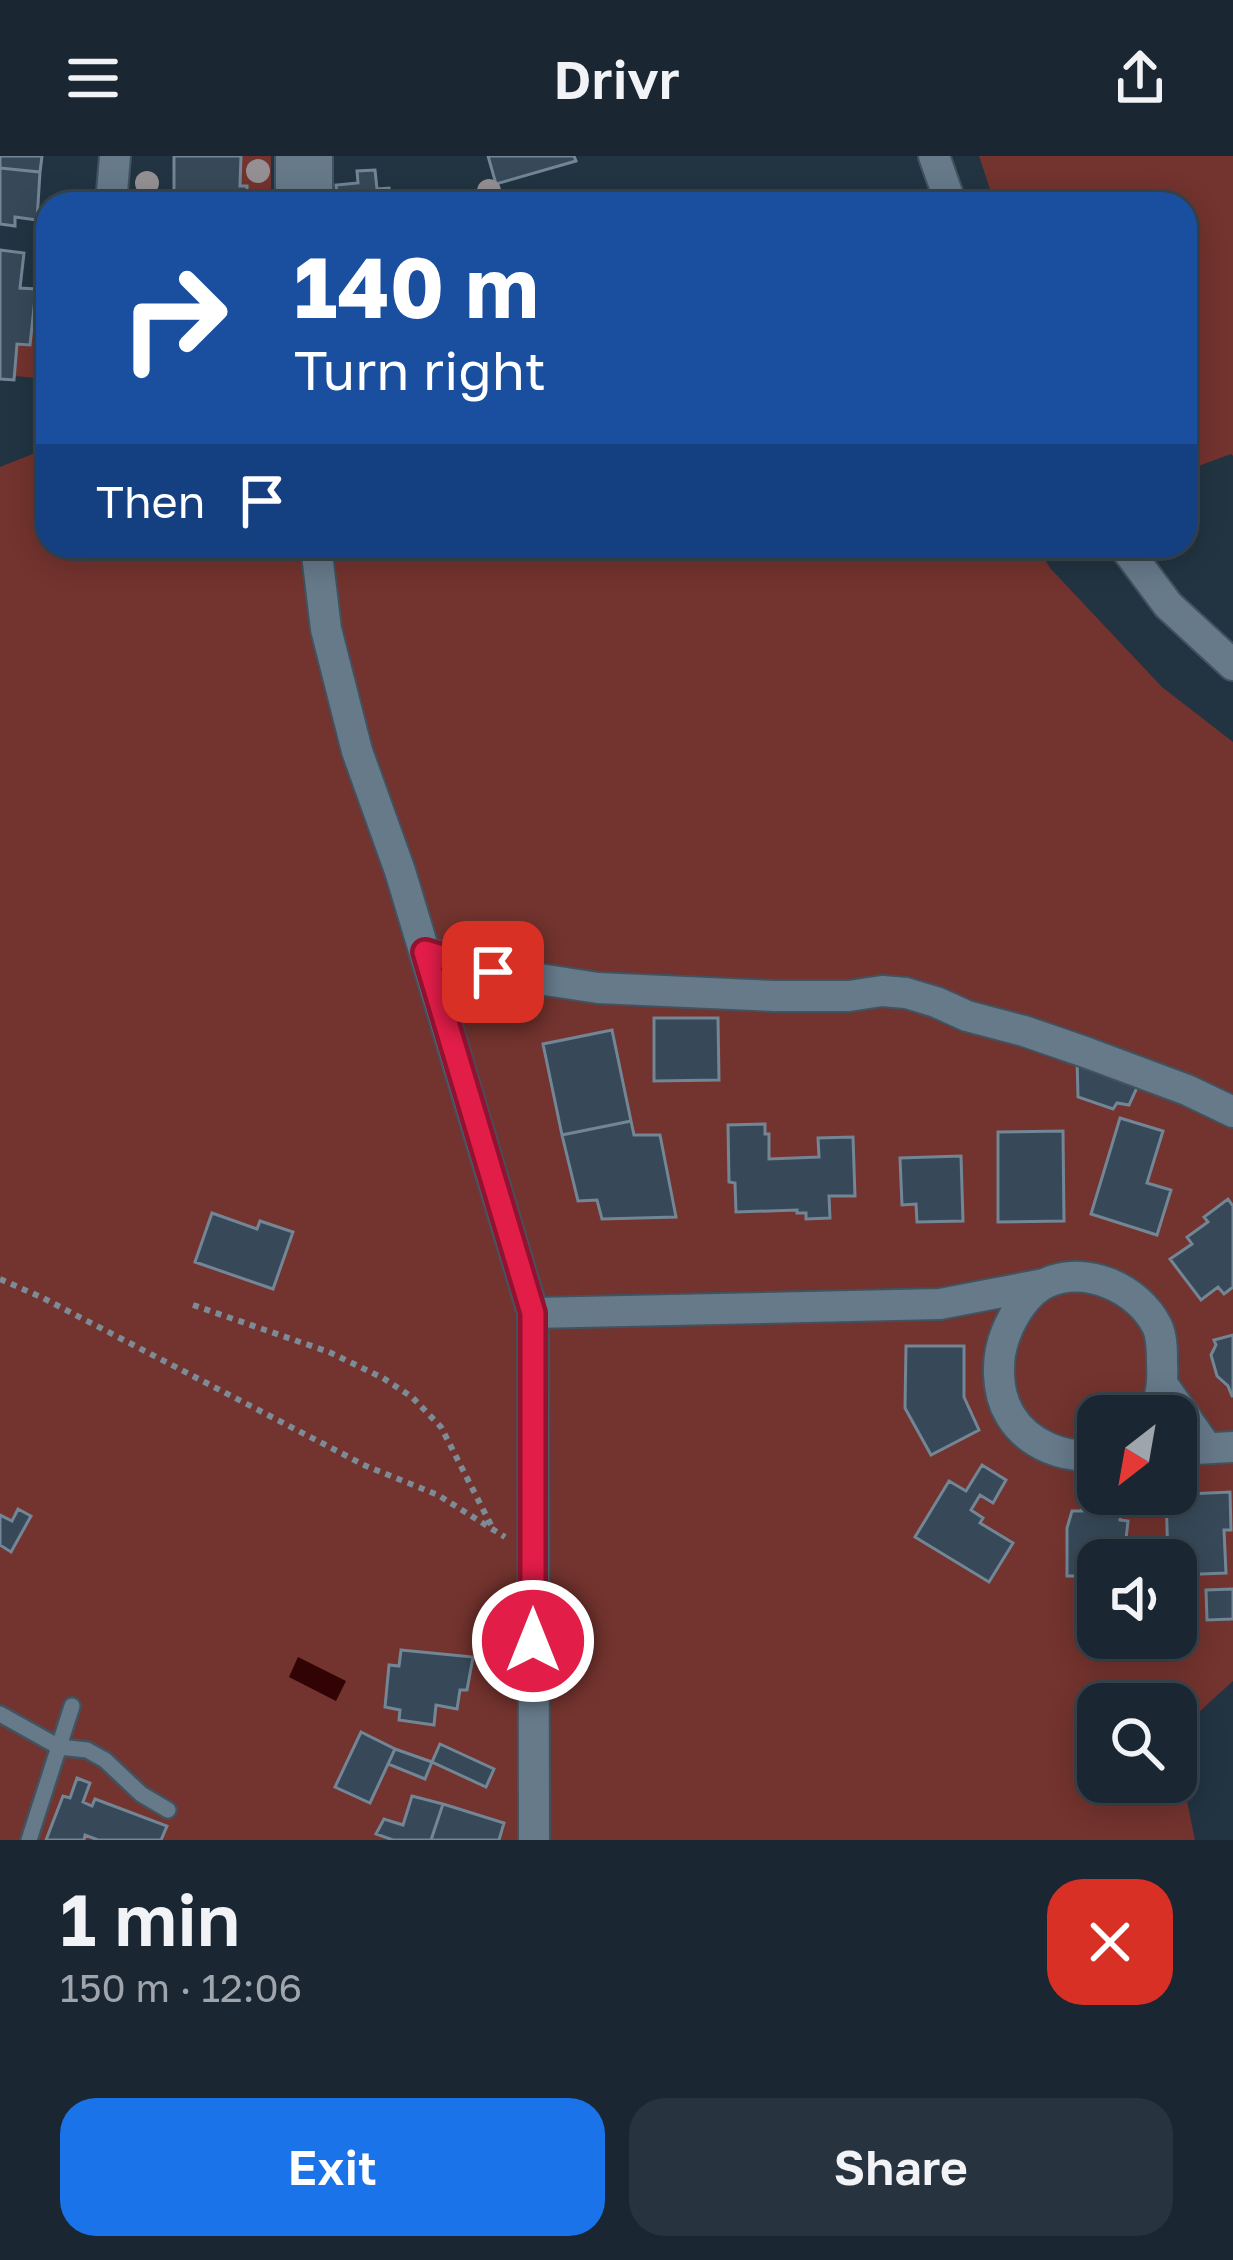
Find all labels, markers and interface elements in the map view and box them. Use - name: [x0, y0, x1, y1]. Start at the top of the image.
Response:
- icon: menu: [60, 45, 126, 111]
- icon: share: [1107, 45, 1173, 111]
- text: Drivr: [553, 46, 680, 111]
- text: 140 m: [294, 236, 539, 336]
- icon: right: [96, 240, 252, 396]
- text: Turn right: [294, 337, 546, 402]
- icon: arrive: [229, 468, 295, 534]
- text: Then: [96, 474, 205, 528]
- pin: [442, 921, 544, 1023]
- icon: arrive: [460, 939, 526, 1005]
- north arrow: [1077, 1395, 1197, 1515]
- map controls: [1077, 1395, 1197, 1803]
- button: sound: [1077, 1539, 1197, 1659]
- position arrow: [470, 1578, 596, 1704]
- button: search: [1077, 1683, 1197, 1803]
- text: 1 min: [60, 1875, 240, 1962]
- button: close: [1047, 1879, 1173, 2005]
- text: 150 m · 12:06: [60, 1964, 302, 2011]
- button: Exit: [60, 2098, 605, 2236]
- button: Share: [629, 2098, 1173, 2236]

